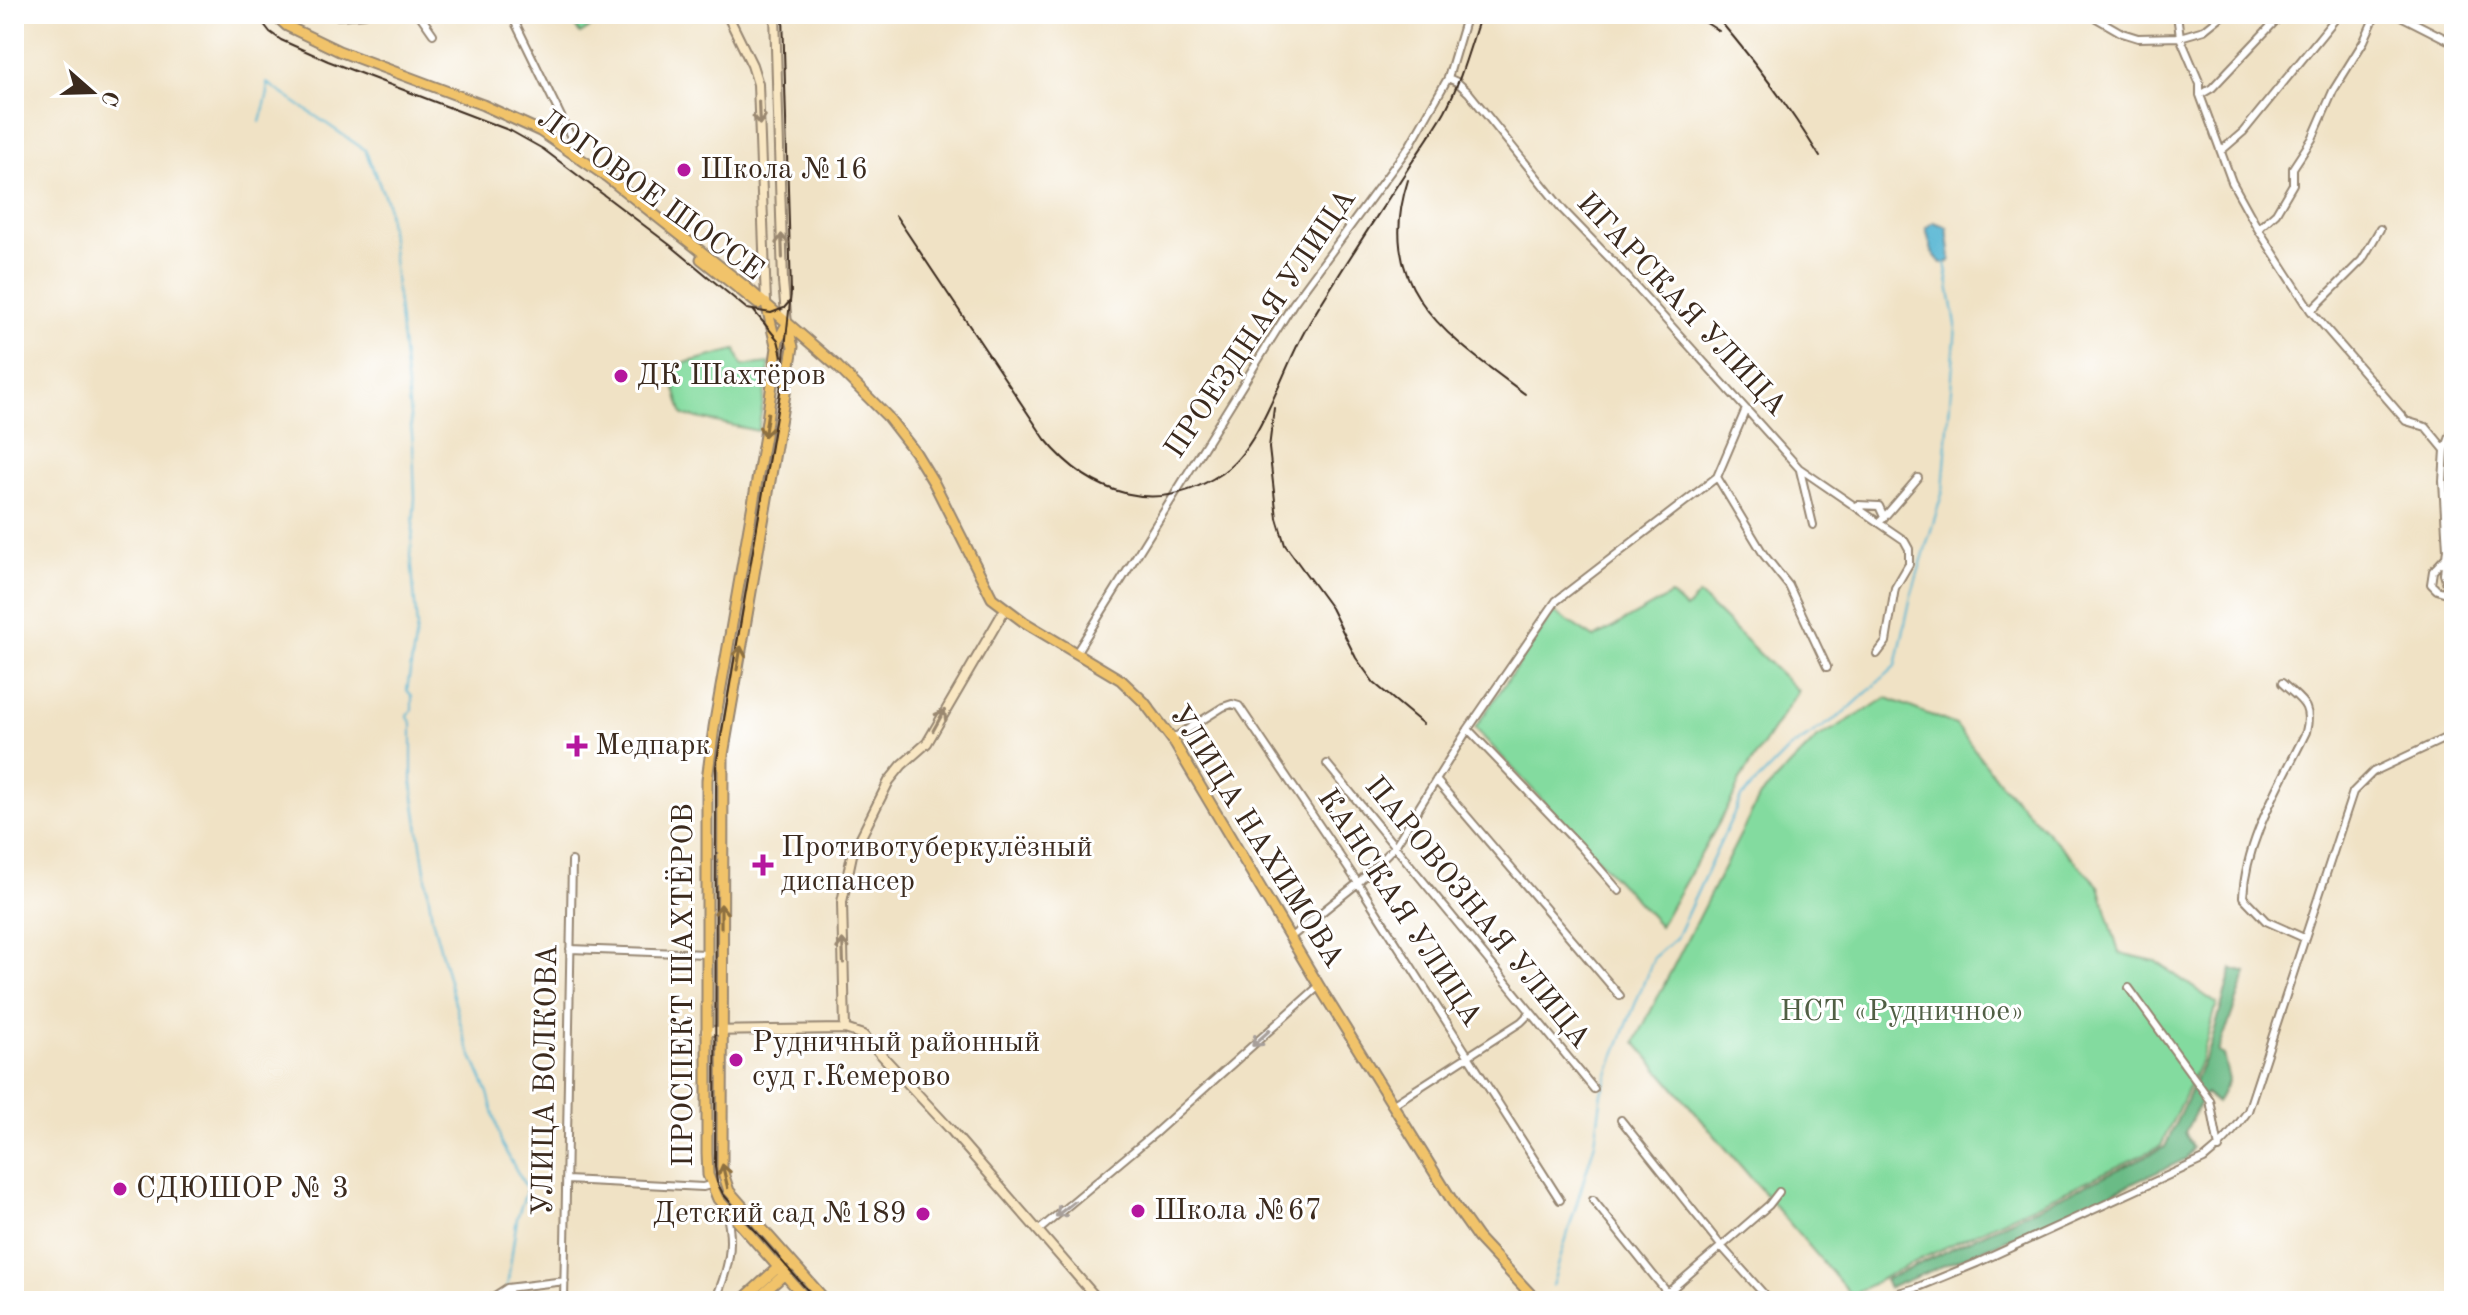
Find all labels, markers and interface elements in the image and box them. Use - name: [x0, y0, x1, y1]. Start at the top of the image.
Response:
- north arrow: [52, 52, 132, 132]
- text: С: [96, 88, 122, 109]
- one-way arrow: [751, 99, 766, 126]
- street label: ЛОГОВОЕ ШОССЕ: [532, 103, 768, 287]
- place label: Школа №16: [700, 155, 868, 185]
- marker: Школа №16: [675, 161, 693, 179]
- street label: ПРОЕЗДНАЯ УЛИЦА: [1160, 184, 1362, 464]
- street label: ИГАРСКАЯ УЛИЦА: [1570, 188, 1792, 422]
- one-way arrow: [775, 233, 790, 260]
- place label: ДК Шахтёров: [637, 361, 826, 391]
- marker: ДК Шахтёров: [612, 367, 630, 385]
- one-way arrow: [758, 412, 773, 437]
- one-way arrow: [733, 645, 748, 671]
- street label: УЛИЦА НАХИМОВА: [1163, 701, 1349, 973]
- one-way arrow: [931, 709, 947, 732]
- place label: Медпарк: [595, 731, 711, 761]
- marker: Медпарк: [566, 735, 588, 757]
- street label: ПАРОВОЗНАЯ УЛИЦА: [1358, 772, 1596, 1055]
- street label: КАНСКАЯ УЛИЦА: [1311, 784, 1487, 1032]
- street label: ПРОСПЕКТ ШАХТЁРОВ: [665, 803, 699, 1167]
- place label: Противотуберкулёзный диспансер: [781, 833, 1093, 897]
- marker: Противотуберкулёзный диспансер: [752, 854, 774, 876]
- one-way arrow: [713, 903, 729, 930]
- one-way arrow: [836, 938, 851, 965]
- street label: УЛИЦА ВОЛКОВА: [529, 944, 563, 1216]
- park label: НСТ «Рудничное»: [1780, 997, 2024, 1027]
- place label: Рудничный районный суд г.Кемерово: [752, 1028, 1040, 1092]
- one-way arrow: [1252, 1029, 1272, 1047]
- marker: Рудничный районный суд г.Кемерово: [727, 1051, 745, 1069]
- one-way arrow: [716, 1163, 731, 1189]
- place label: СДЮШОР № 3: [136, 1174, 349, 1204]
- marker: СДЮШОР № 3: [111, 1180, 129, 1198]
- place label: Школа №67: [1154, 1196, 1322, 1226]
- place label: Детский сад №189: [653, 1199, 907, 1229]
- one-way arrow: [1055, 1200, 1076, 1218]
- marker: Школа №67: [1129, 1202, 1147, 1220]
- marker: Детский сад №189: [914, 1205, 932, 1223]

